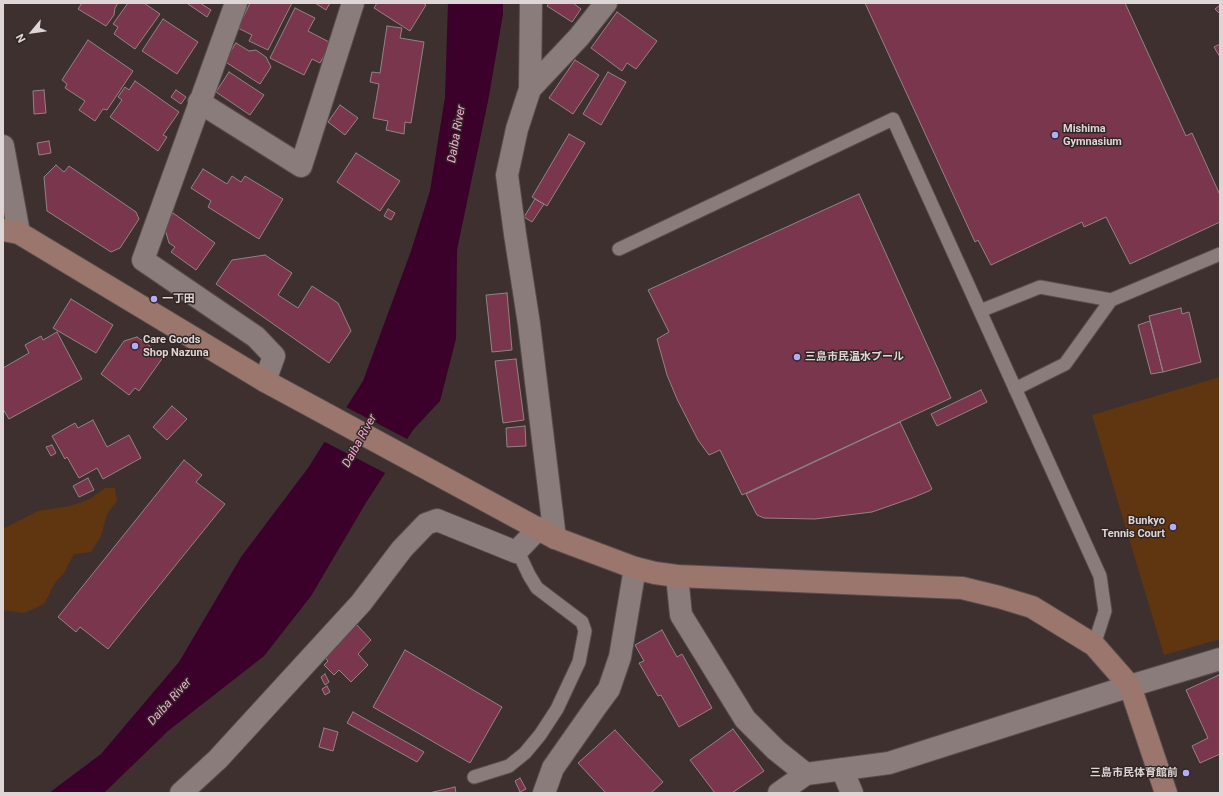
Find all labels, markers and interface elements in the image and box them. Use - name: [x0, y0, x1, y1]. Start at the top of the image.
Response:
- north arrow: [12, 12, 52, 52]
- text: N: [14, 32, 29, 45]
- water label: Daiba River: [445, 104, 469, 164]
- place label: Mishima Gymnasium: [1063, 122, 1122, 148]
- marker: Mishima Gymnasium: [1050, 130, 1060, 140]
- place label: 一丁田: [162, 292, 195, 306]
- marker: 一丁田: [149, 294, 159, 304]
- place label: Care Goods Shop Nazuna: [143, 333, 209, 359]
- marker: Care Goods Shop Nazuna: [130, 341, 140, 351]
- place label: 三島市民温水プール: [805, 350, 904, 364]
- marker: 三島市民温水プール: [792, 352, 802, 362]
- water label: Daiba River: [340, 412, 380, 470]
- place label: Bunkyo Tennis Court: [1102, 514, 1165, 540]
- marker: Bunkyo Tennis Court: [1168, 522, 1178, 532]
- water label: Daiba River: [145, 676, 195, 728]
- place label: 三島市民体育館前: [1090, 766, 1178, 780]
- marker: 三島市民体育館前: [1181, 768, 1191, 778]

